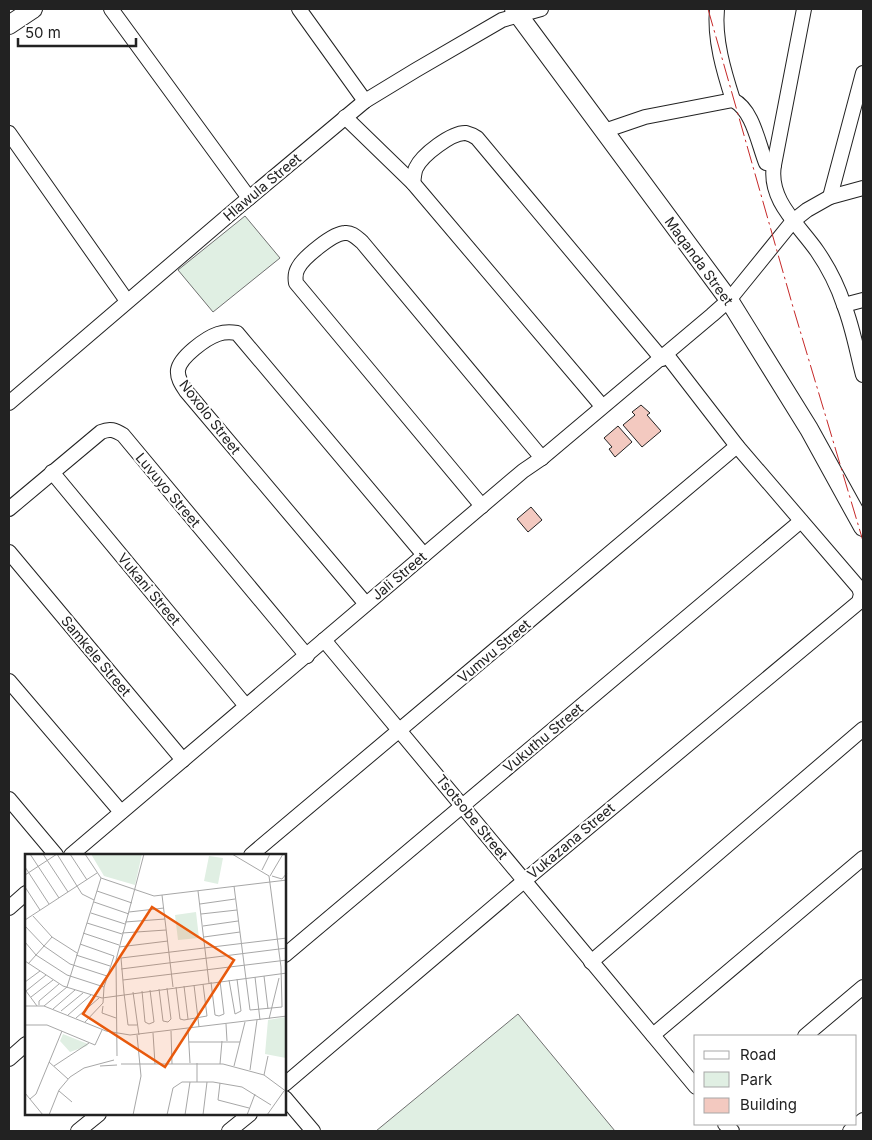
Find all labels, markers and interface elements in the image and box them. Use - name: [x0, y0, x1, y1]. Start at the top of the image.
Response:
- scale bar: [18, 15, 135, 47]
- text: 50 m: [25, 23, 61, 42]
- street label: Hlawula Street: [219, 149, 304, 224]
- street label: Maqanda Street: [662, 213, 737, 309]
- street label: Noxolo Street: [176, 376, 245, 458]
- street label: Luvuyo Street: [132, 449, 205, 531]
- street label: Jali Street: [368, 548, 430, 603]
- street label: Vukani Street: [114, 549, 185, 628]
- street label: Samkele Street: [58, 612, 135, 700]
- street label: Vumvu Street: [454, 615, 534, 686]
- street label: Vukuthu Street: [499, 699, 586, 776]
- street label: Tsotsobe Street: [433, 771, 512, 863]
- street label: Vukazana Street: [524, 799, 618, 882]
- inset map: [25, 854, 286, 1115]
- legend: [694, 1035, 857, 1125]
- text: Road: [740, 1045, 776, 1064]
- text: Park: [740, 1070, 773, 1089]
- text: Building: [740, 1095, 797, 1114]

